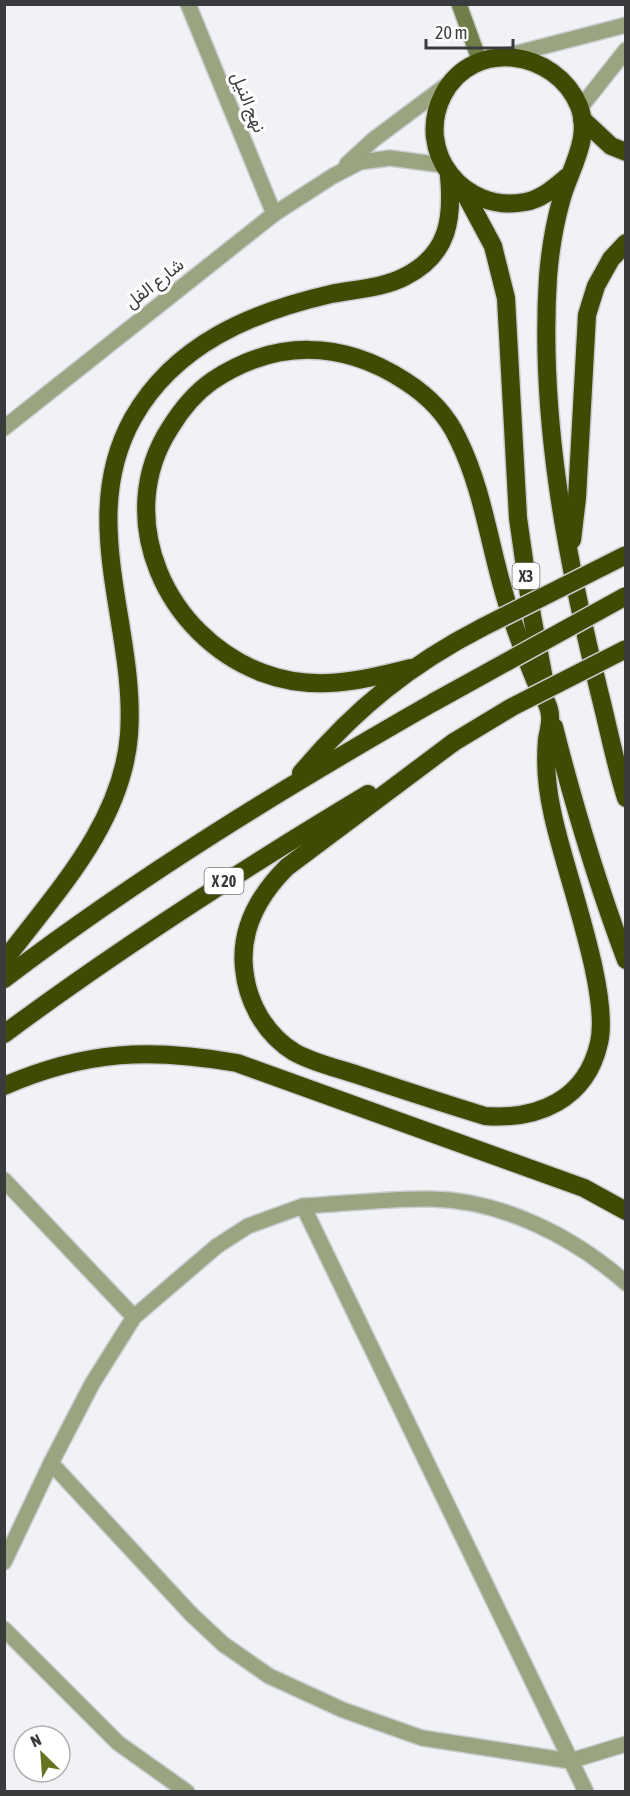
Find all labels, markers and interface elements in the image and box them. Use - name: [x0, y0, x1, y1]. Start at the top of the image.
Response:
- scale bar: [426, 12, 513, 50]
- text: 20 m: [435, 22, 467, 43]
- street label: نهج النيل: [226, 69, 271, 136]
- street label: شارع الفل: [120, 253, 189, 314]
- road number: X3: [512, 563, 540, 589]
- road number: X 20: [204, 868, 244, 894]
- north arrow: [12, 1724, 72, 1784]
- text: N: [28, 1730, 44, 1751]

